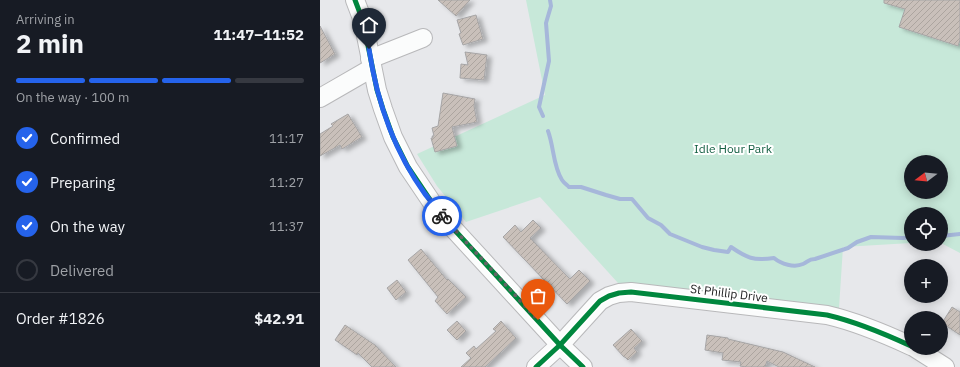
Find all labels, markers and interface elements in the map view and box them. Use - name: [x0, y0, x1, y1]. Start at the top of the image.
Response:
- pin: [352, 8, 386, 49]
- text: Arriving in: [16, 11, 75, 28]
- icon: home: [358, 14, 380, 36]
- text: 11:47–11:52: [213, 25, 304, 44]
- text: 2 min: [16, 26, 84, 60]
- text: On the way · 100 m: [16, 89, 129, 106]
- icon: check: [16, 127, 38, 149]
- text: Confirmed: [50, 129, 120, 148]
- text: 11:17: [269, 130, 304, 147]
- park label: Idle Hour Park: [694, 141, 773, 156]
- north arrow: [904, 155, 948, 199]
- map controls: [904, 155, 948, 355]
- icon: check: [16, 171, 38, 193]
- text: Preparing: [50, 173, 115, 192]
- text: 11:27: [269, 174, 304, 191]
- courier: [422, 196, 462, 236]
- icon: bike: [431, 205, 453, 227]
- button: locate: [904, 207, 948, 251]
- icon: check: [16, 215, 38, 237]
- text: On the way: [50, 217, 125, 236]
- text: 11:37: [269, 218, 304, 235]
- button: +: [904, 259, 948, 303]
- text: Delivered: [50, 261, 114, 280]
- pin: [521, 279, 555, 320]
- street label: St Phillip Drive: [689, 281, 769, 305]
- icon: bag: [527, 285, 549, 307]
- text: Order #1826: [16, 309, 105, 328]
- text: $42.91: [254, 309, 304, 328]
- button: −: [904, 311, 948, 355]

